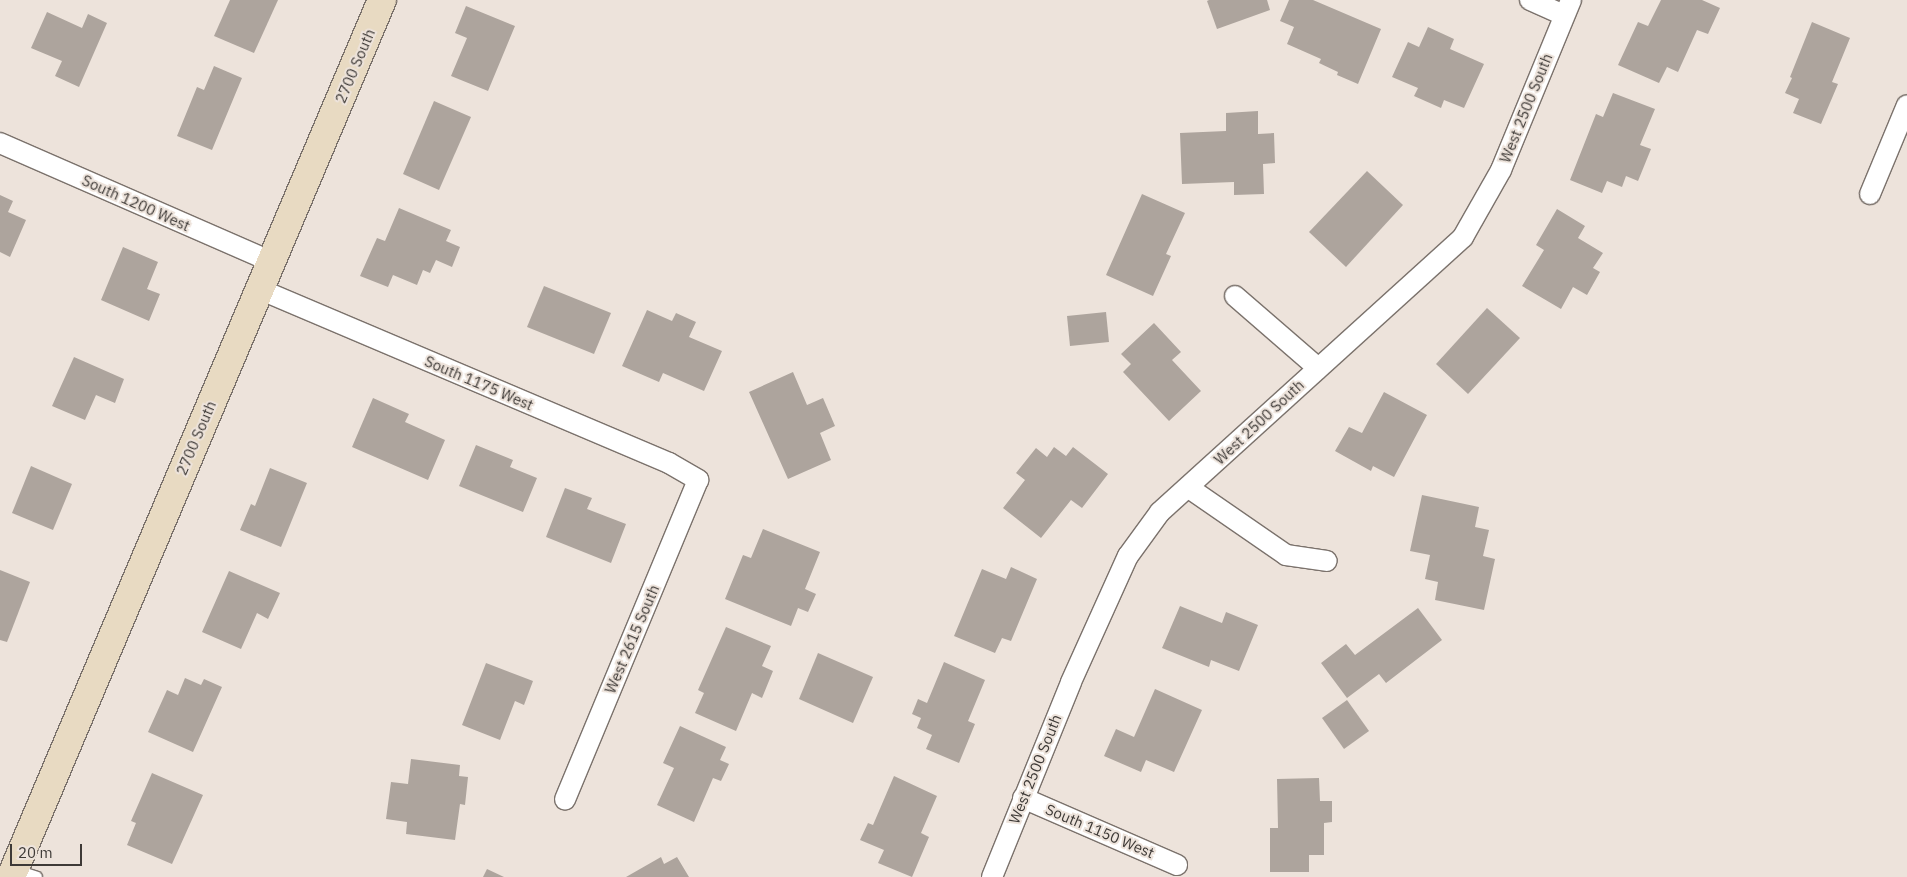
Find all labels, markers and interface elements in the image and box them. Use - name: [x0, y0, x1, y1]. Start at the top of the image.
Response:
- street label: 2700 South: [331, 26, 379, 106]
- street label: West 2500 South: [1496, 51, 1556, 165]
- street label: South 1200 West: [79, 171, 193, 235]
- street label: South 1175 West: [422, 352, 536, 414]
- street label: West 2500 South: [1210, 376, 1308, 468]
- street label: 2700 South: [172, 398, 220, 478]
- street label: West 2615 South: [601, 582, 663, 696]
- street label: West 2500 South: [1005, 712, 1065, 826]
- street label: South 1150 West: [1043, 800, 1157, 862]
- scale bar: [12, 834, 85, 866]
- text: 20 m: [18, 843, 53, 862]

